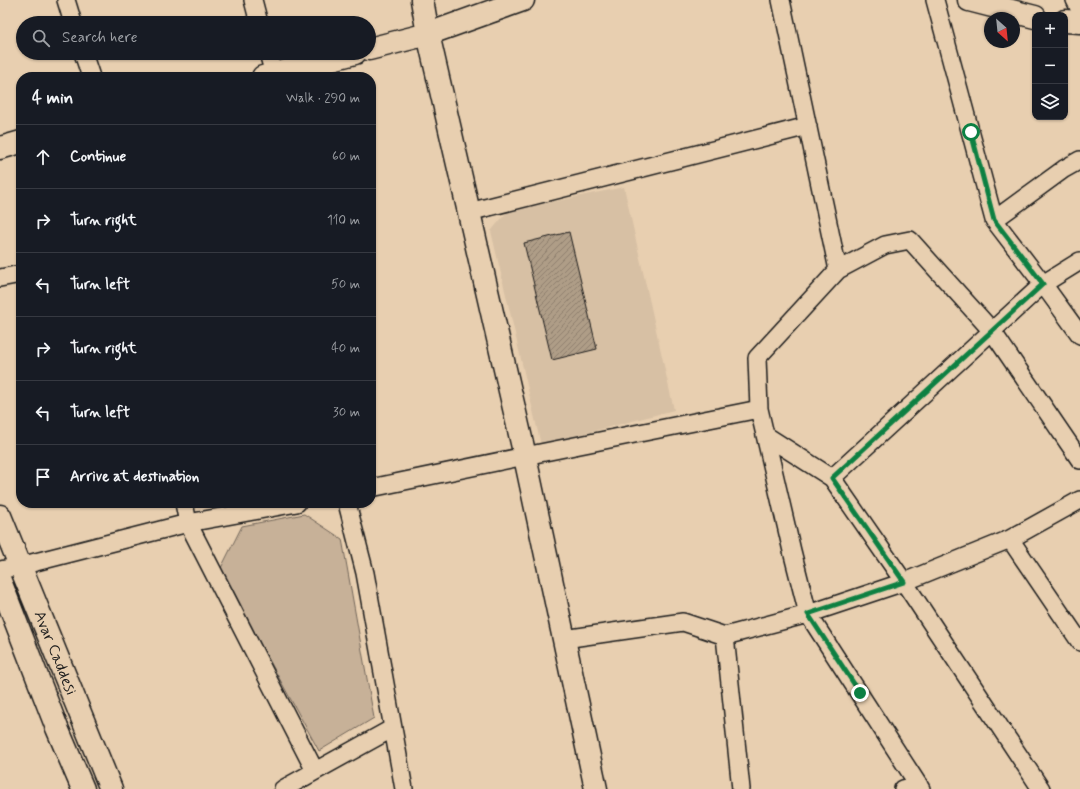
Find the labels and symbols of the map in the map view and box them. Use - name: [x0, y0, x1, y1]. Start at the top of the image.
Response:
- north arrow: [984, 12, 1020, 48]
- route start: [962, 123, 980, 141]
- street label: Avar Caddesi: [29, 608, 81, 698]
- route end: [851, 684, 869, 702]

